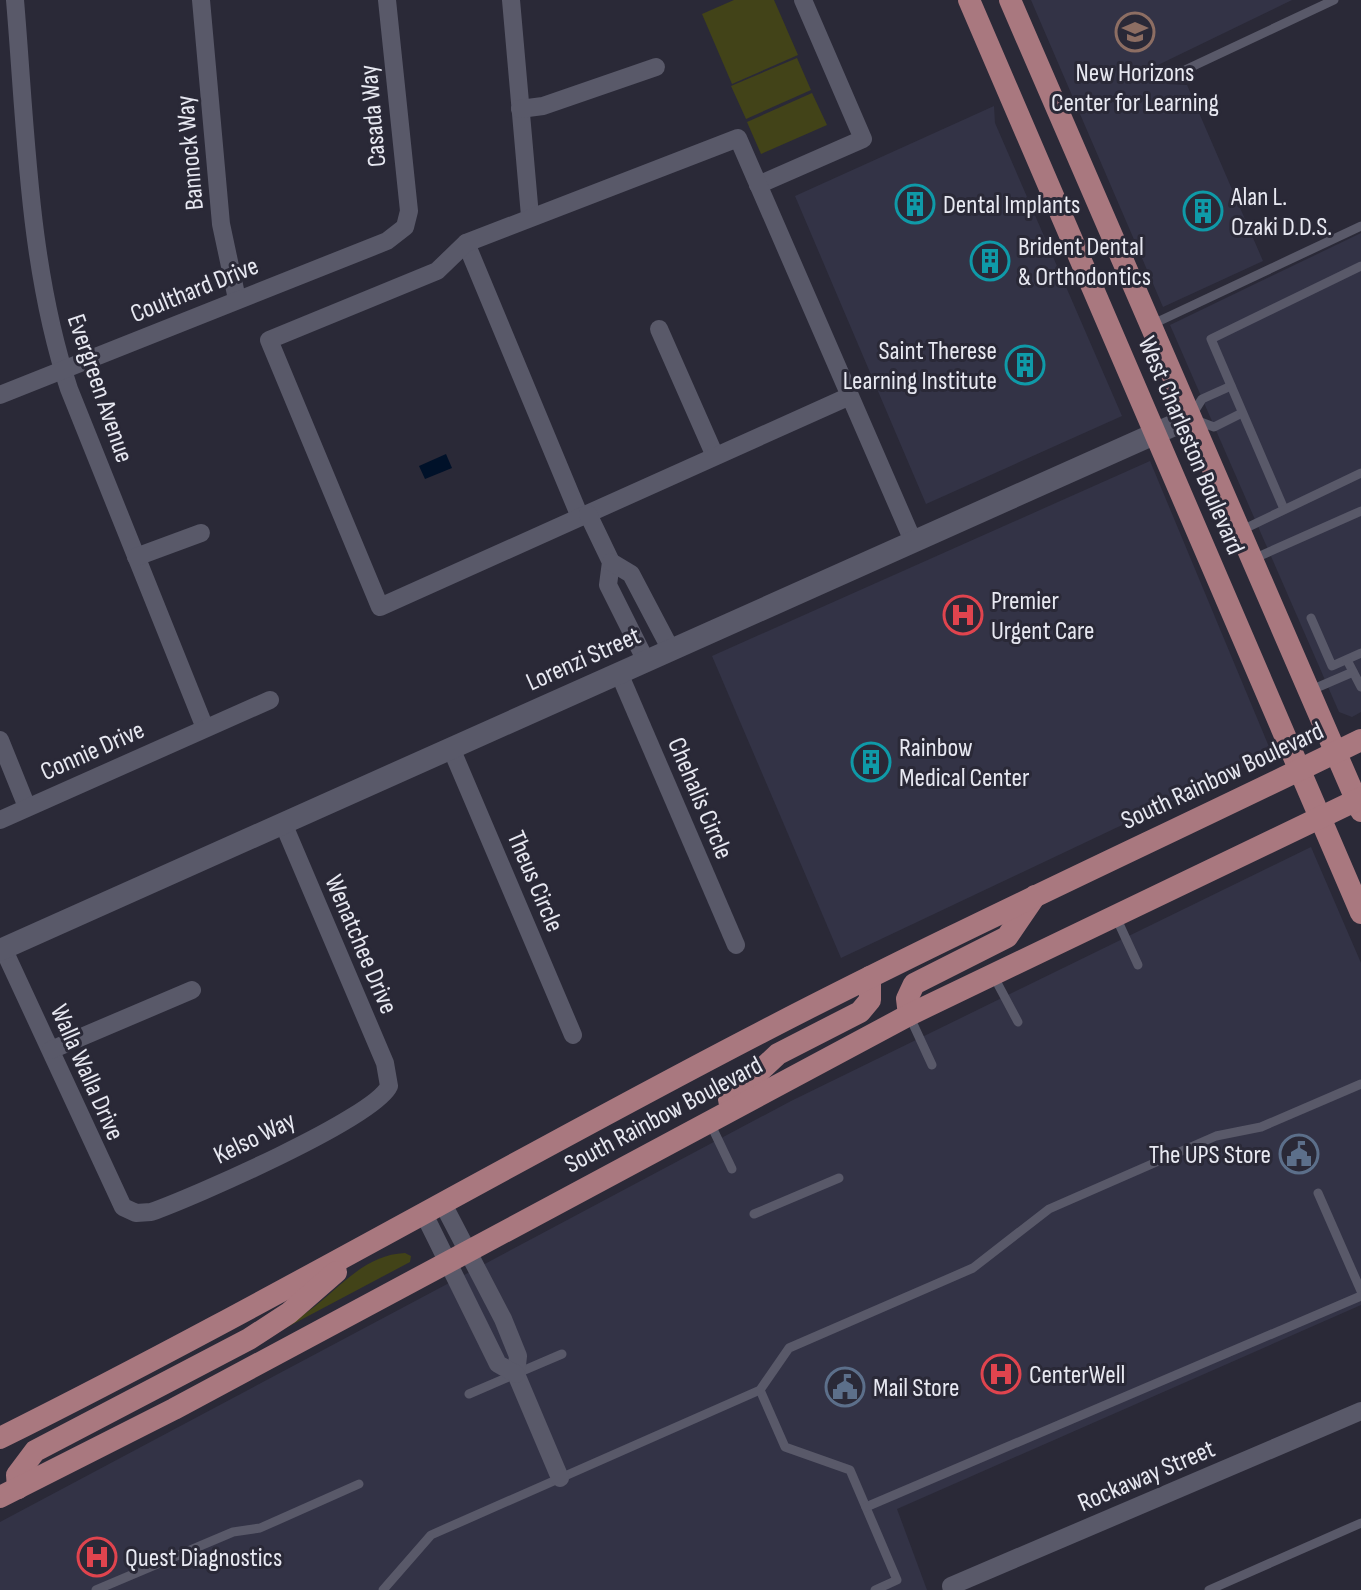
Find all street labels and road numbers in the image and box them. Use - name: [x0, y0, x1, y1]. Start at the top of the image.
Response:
- street label: Casada Way: [354, 63, 393, 168]
- street label: Bannock Way: [170, 94, 211, 212]
- street label: Coulthard Drive: [126, 251, 263, 330]
- street label: Evergreen Avenue: [60, 310, 139, 467]
- street label: West Charleston Boulevard: [1131, 332, 1251, 559]
- street label: Lorenzi Street: [522, 620, 646, 698]
- street label: Connie Drive: [36, 715, 149, 788]
- street label: South Rainbow Boulevard: [1117, 716, 1329, 837]
- street label: Chehalis Circle: [660, 733, 739, 864]
- street label: Theus Circle: [500, 827, 570, 937]
- street label: Wenatchee Drive: [317, 871, 404, 1019]
- street label: Walla Walla Drive: [43, 1000, 130, 1145]
- street label: South Rainbow Boulevard: [559, 1050, 768, 1181]
- street label: Kelso Way: [209, 1105, 301, 1171]
- street label: Rockaway Street: [1073, 1434, 1220, 1519]

